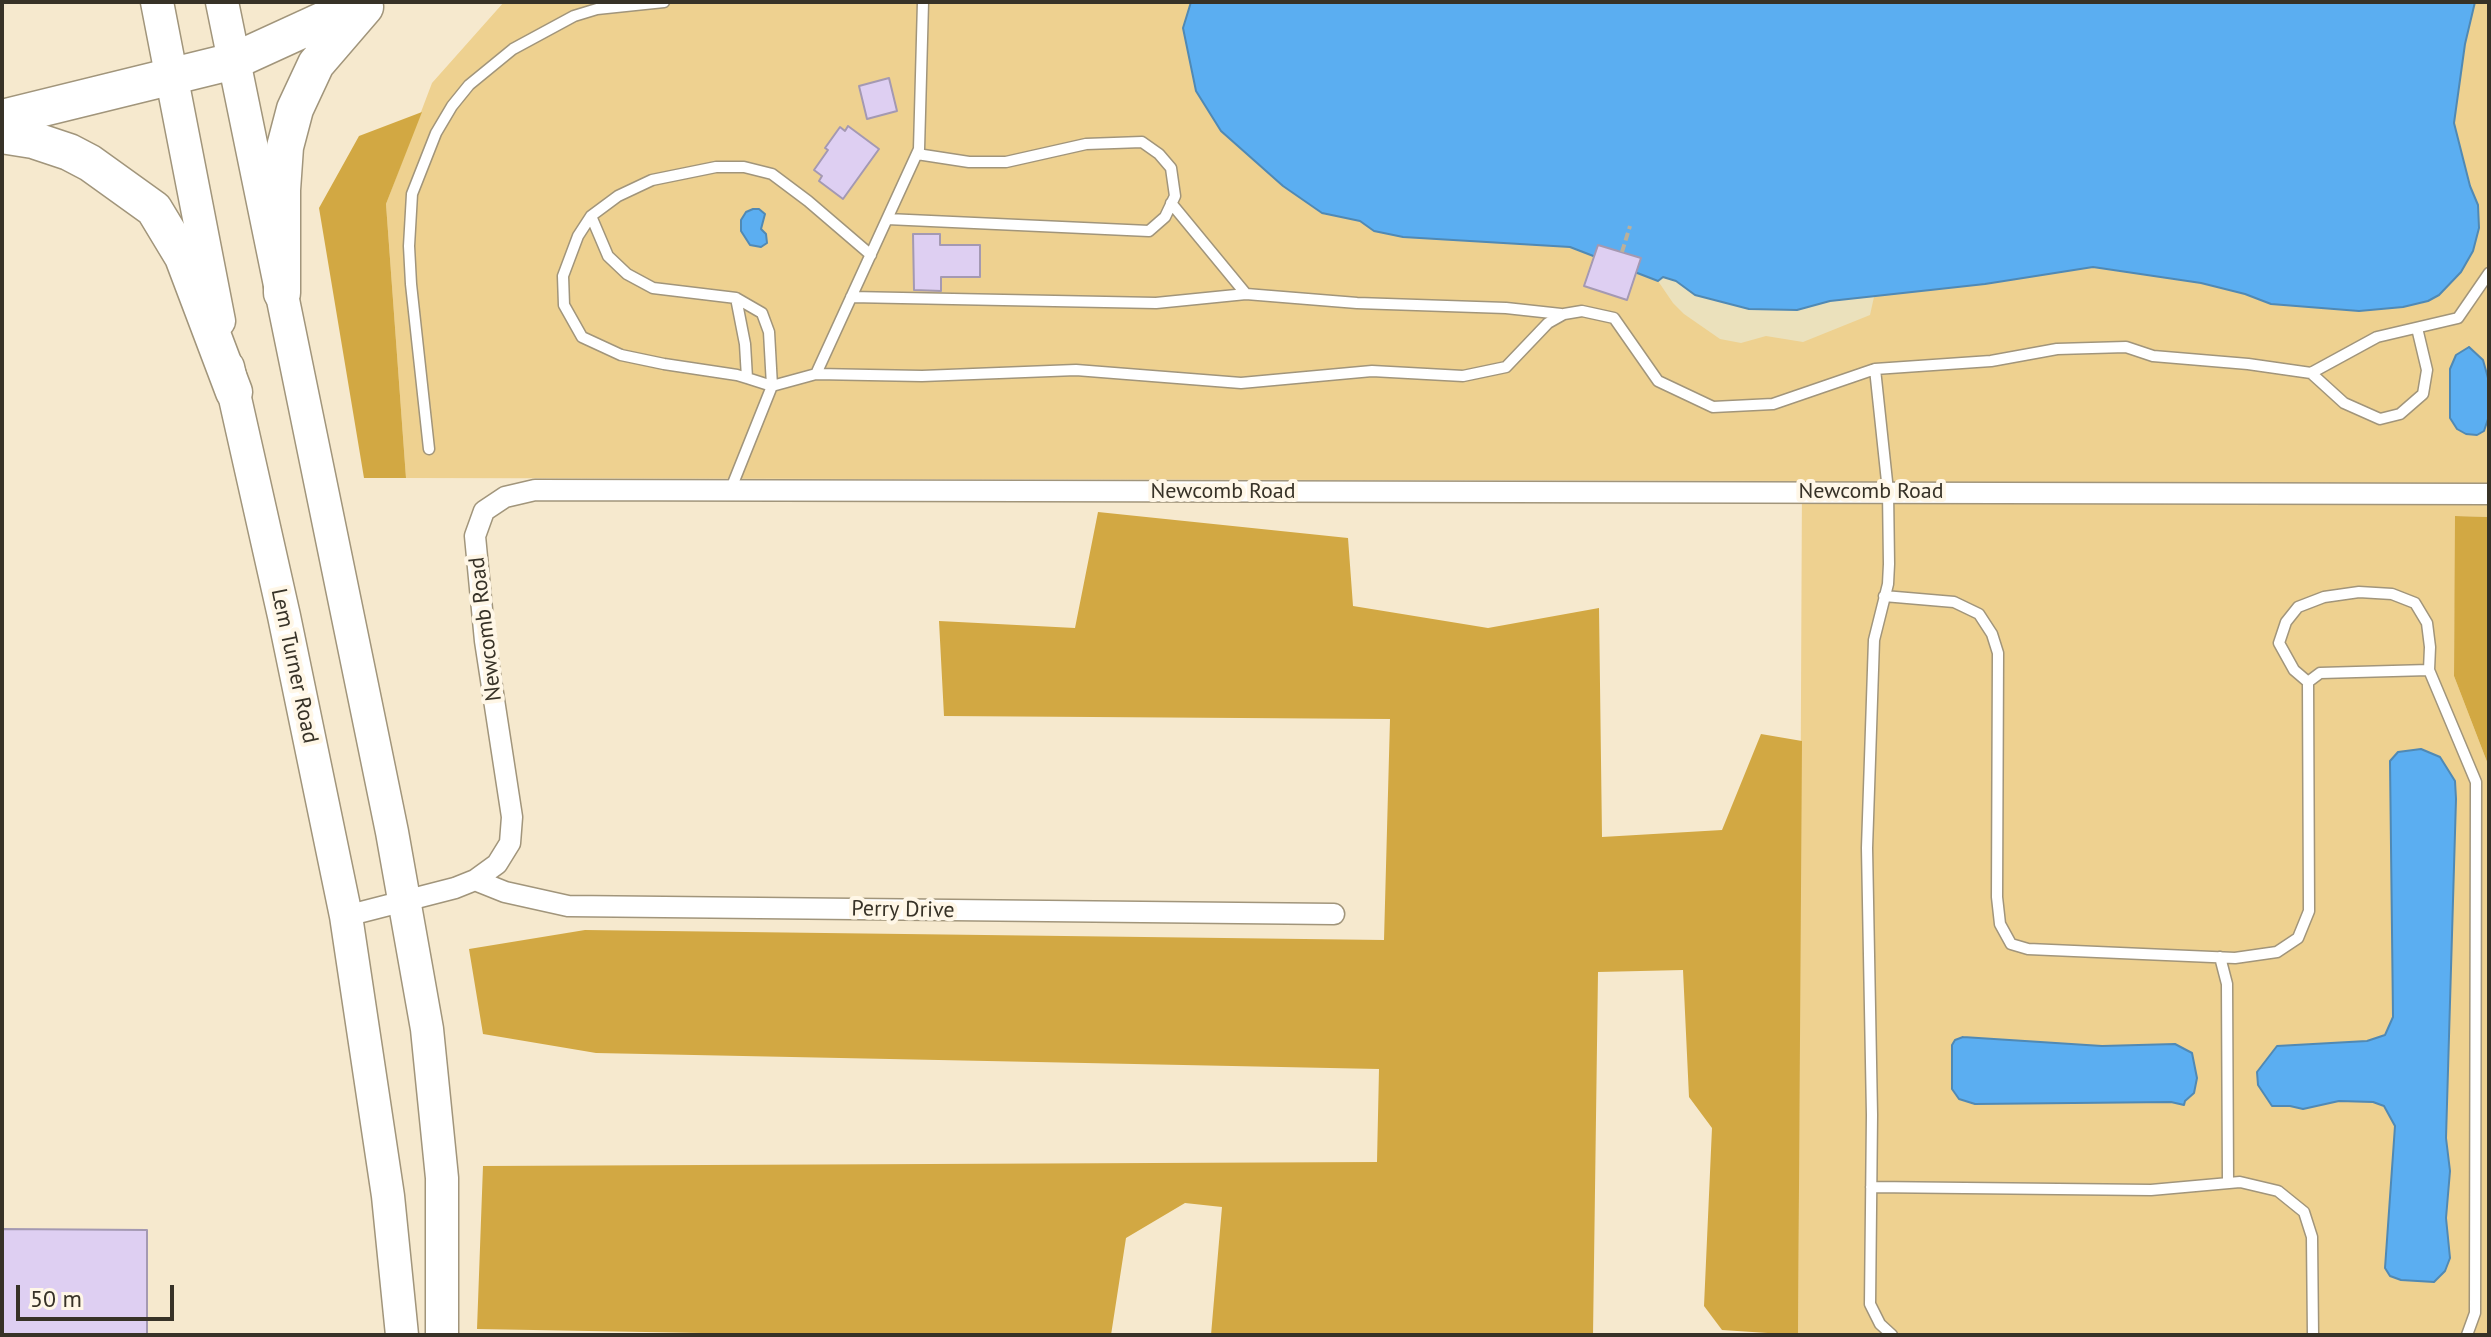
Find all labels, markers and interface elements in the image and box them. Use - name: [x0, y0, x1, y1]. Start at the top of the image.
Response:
- street label: Newcomb Road: [1150, 479, 1296, 505]
- street label: Newcomb Road: [1798, 479, 1944, 505]
- street label: Newcomb Road: [464, 555, 508, 703]
- street label: Lem Turner Road: [265, 586, 323, 746]
- street label: Perry Drive: [851, 896, 955, 924]
- scale bar: [20, 1269, 178, 1319]
- text: 50 m: [30, 1283, 82, 1314]

